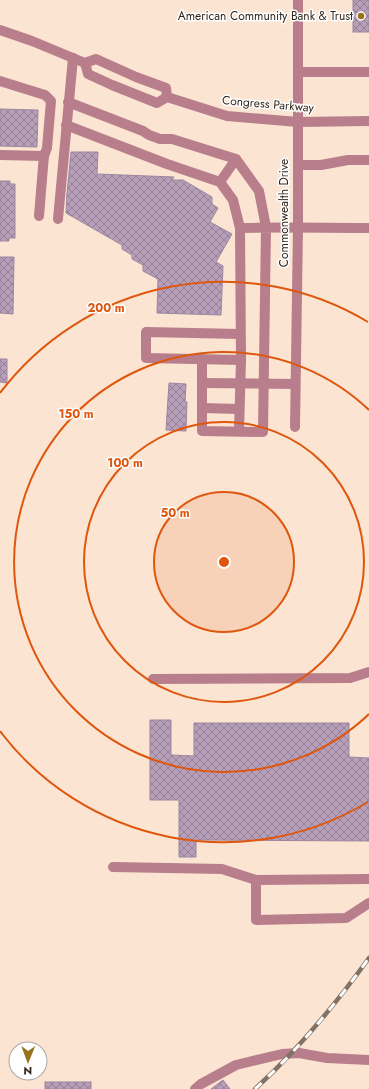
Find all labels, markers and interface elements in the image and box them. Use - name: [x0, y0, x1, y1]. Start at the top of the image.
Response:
- place label: American Community Bank & Trust: [178, 7, 353, 25]
- marker: American Community Bank & Trust: [356, 11, 366, 21]
- street label: Congress Parkway: [221, 91, 315, 117]
- street label: Commonwealth Drive: [275, 159, 293, 267]
- text: 200 m: [87, 299, 125, 317]
- text: 150 m: [58, 405, 94, 423]
- text: 100 m: [107, 454, 143, 472]
- text: 50 m: [160, 504, 190, 522]
- centre of rings: [217, 555, 231, 569]
- north arrow: [8, 1041, 48, 1081]
- text: N: [23, 1063, 32, 1079]

